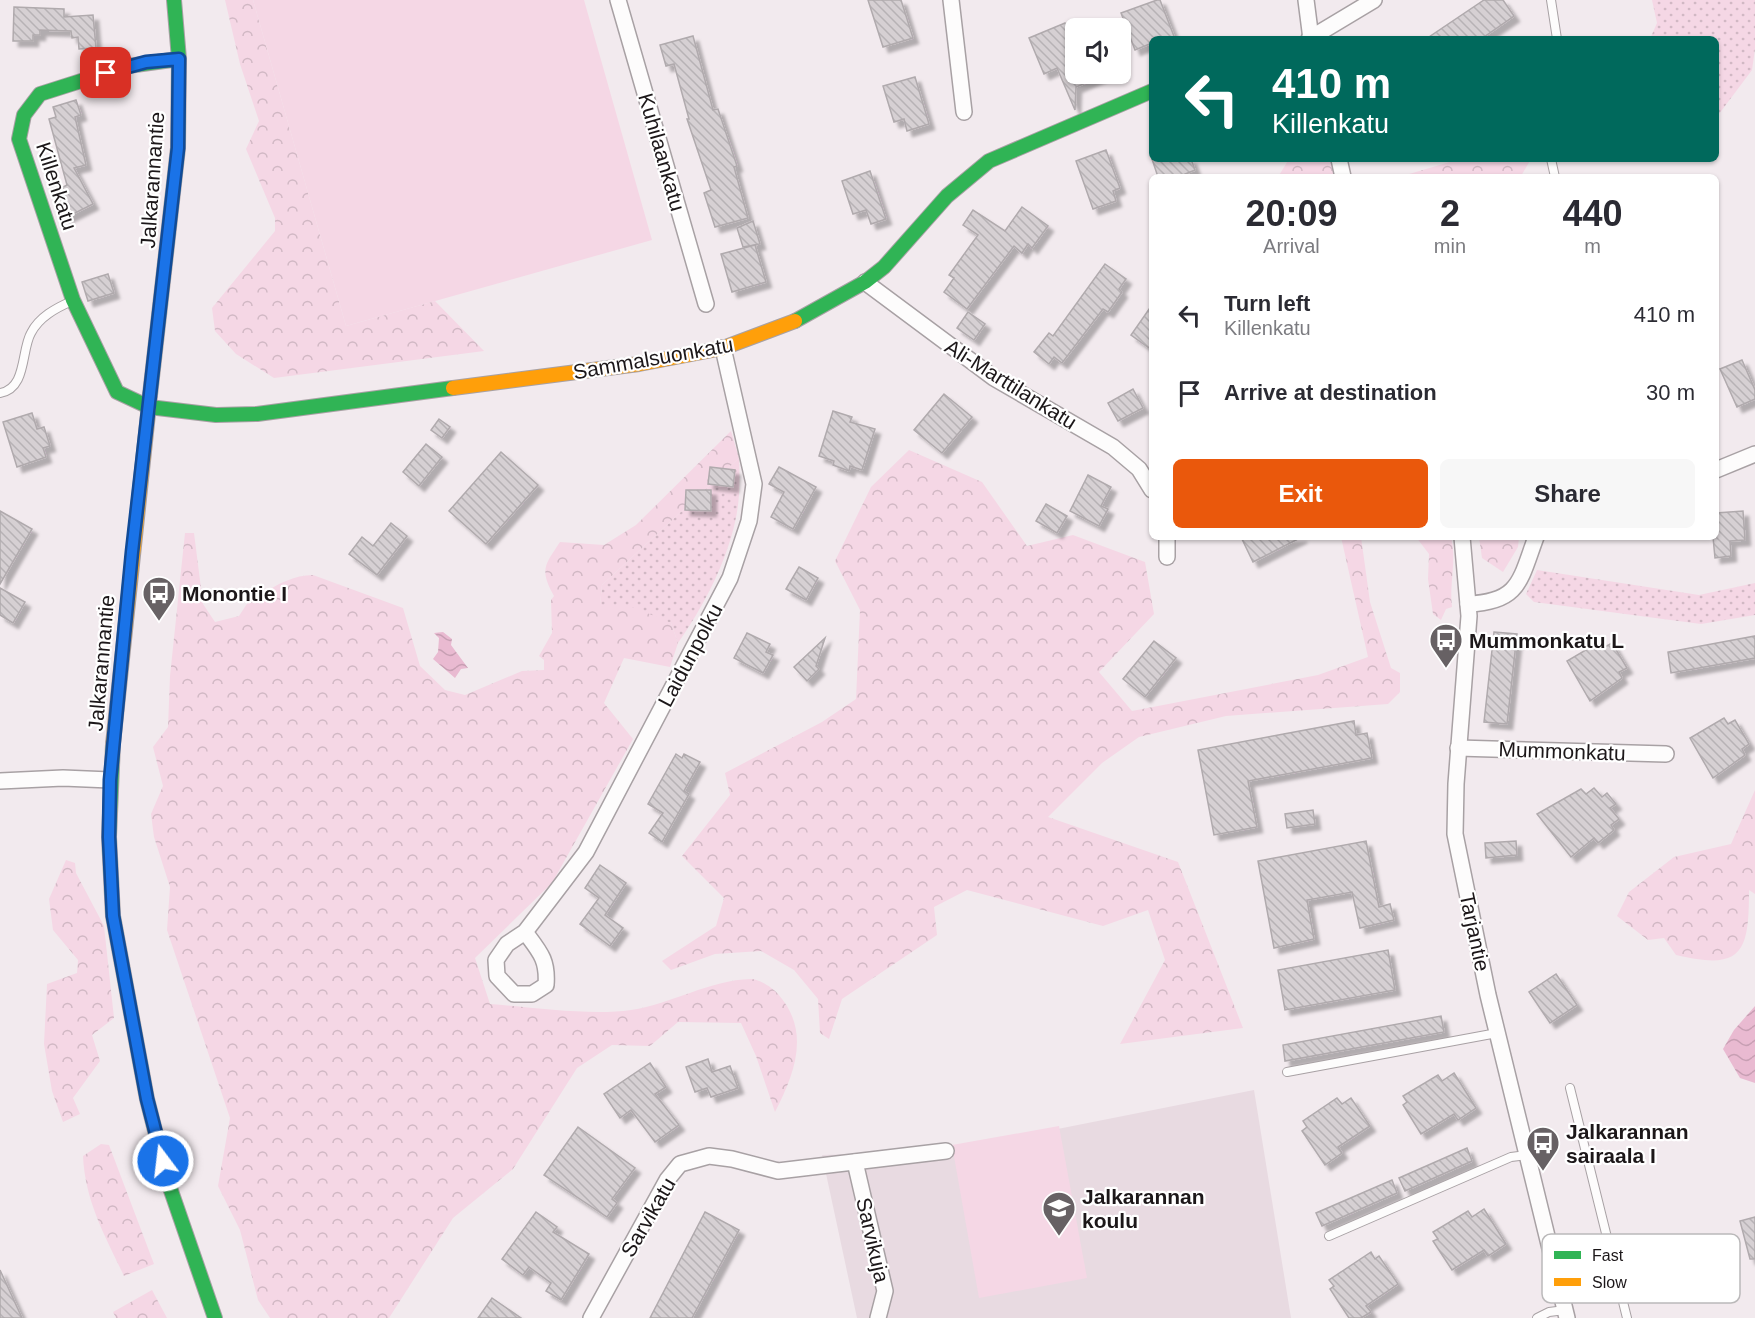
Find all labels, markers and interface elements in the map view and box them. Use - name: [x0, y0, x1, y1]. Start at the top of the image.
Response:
- map controls: [1065, 18, 1131, 84]
- button: sound: [1065, 18, 1131, 84]
- pin: [80, 47, 131, 98]
- icon: arrive: [89, 56, 122, 89]
- icon: left: [1173, 60, 1251, 138]
- text: 410 m: [1272, 60, 1391, 107]
- street label: Kuhilaankatu: [634, 90, 690, 214]
- text: Killenkatu: [1272, 109, 1389, 139]
- street label: Jalkarannantie: [136, 111, 168, 249]
- street label: Killenkatu: [32, 139, 82, 233]
- text: 20:09: [1245, 193, 1337, 234]
- text: 2: [1440, 193, 1460, 234]
- text: 440: [1562, 193, 1623, 234]
- text: Arrival: [1263, 235, 1320, 257]
- text: min: [1434, 235, 1466, 257]
- text: m: [1584, 235, 1601, 257]
- text: Turn left: [1224, 291, 1310, 316]
- icon: left: [1173, 299, 1206, 332]
- text: 410 m: [1634, 302, 1695, 327]
- text: Killenkatu: [1224, 317, 1311, 339]
- street label: Sammalsuonkatu: [571, 333, 735, 383]
- street label: Ali-Marttilankatu: [941, 334, 1081, 434]
- icon: arrive: [1173, 377, 1206, 410]
- text: Arrive at destination: [1224, 380, 1437, 405]
- text: 30 m: [1646, 380, 1695, 405]
- button: Exit: [1173, 459, 1428, 528]
- button: Share: [1440, 459, 1695, 528]
- bus stop icon: Monontie I: [141, 575, 177, 622]
- place label: Monontie I: [182, 582, 287, 605]
- street label: Jalkarannantie: [84, 594, 118, 732]
- street label: Laidunpolku: [653, 600, 727, 710]
- bus stop icon: Mummonkatu L: [1428, 622, 1464, 669]
- place label: Mummonkatu L: [1469, 629, 1624, 652]
- street label: Mummonkatu: [1498, 737, 1626, 765]
- street label: Tarjantie: [1455, 891, 1495, 973]
- place label: Jalkarannan sairaala I: [1566, 1120, 1689, 1167]
- bus stop icon: Jalkarannan sairaala I: [1525, 1125, 1561, 1172]
- position arrow: [131, 1129, 195, 1193]
- street label: Sarvikatu: [616, 1173, 680, 1261]
- place label: Jalkarannan koulu: [1082, 1185, 1205, 1232]
- school or university icon: Jalkarannan koulu: [1041, 1190, 1077, 1237]
- street label: Sarvikuja: [852, 1195, 894, 1285]
- legend: [1542, 1234, 1740, 1303]
- text: Fast: [1592, 1247, 1624, 1264]
- text: Slow: [1592, 1274, 1627, 1291]

